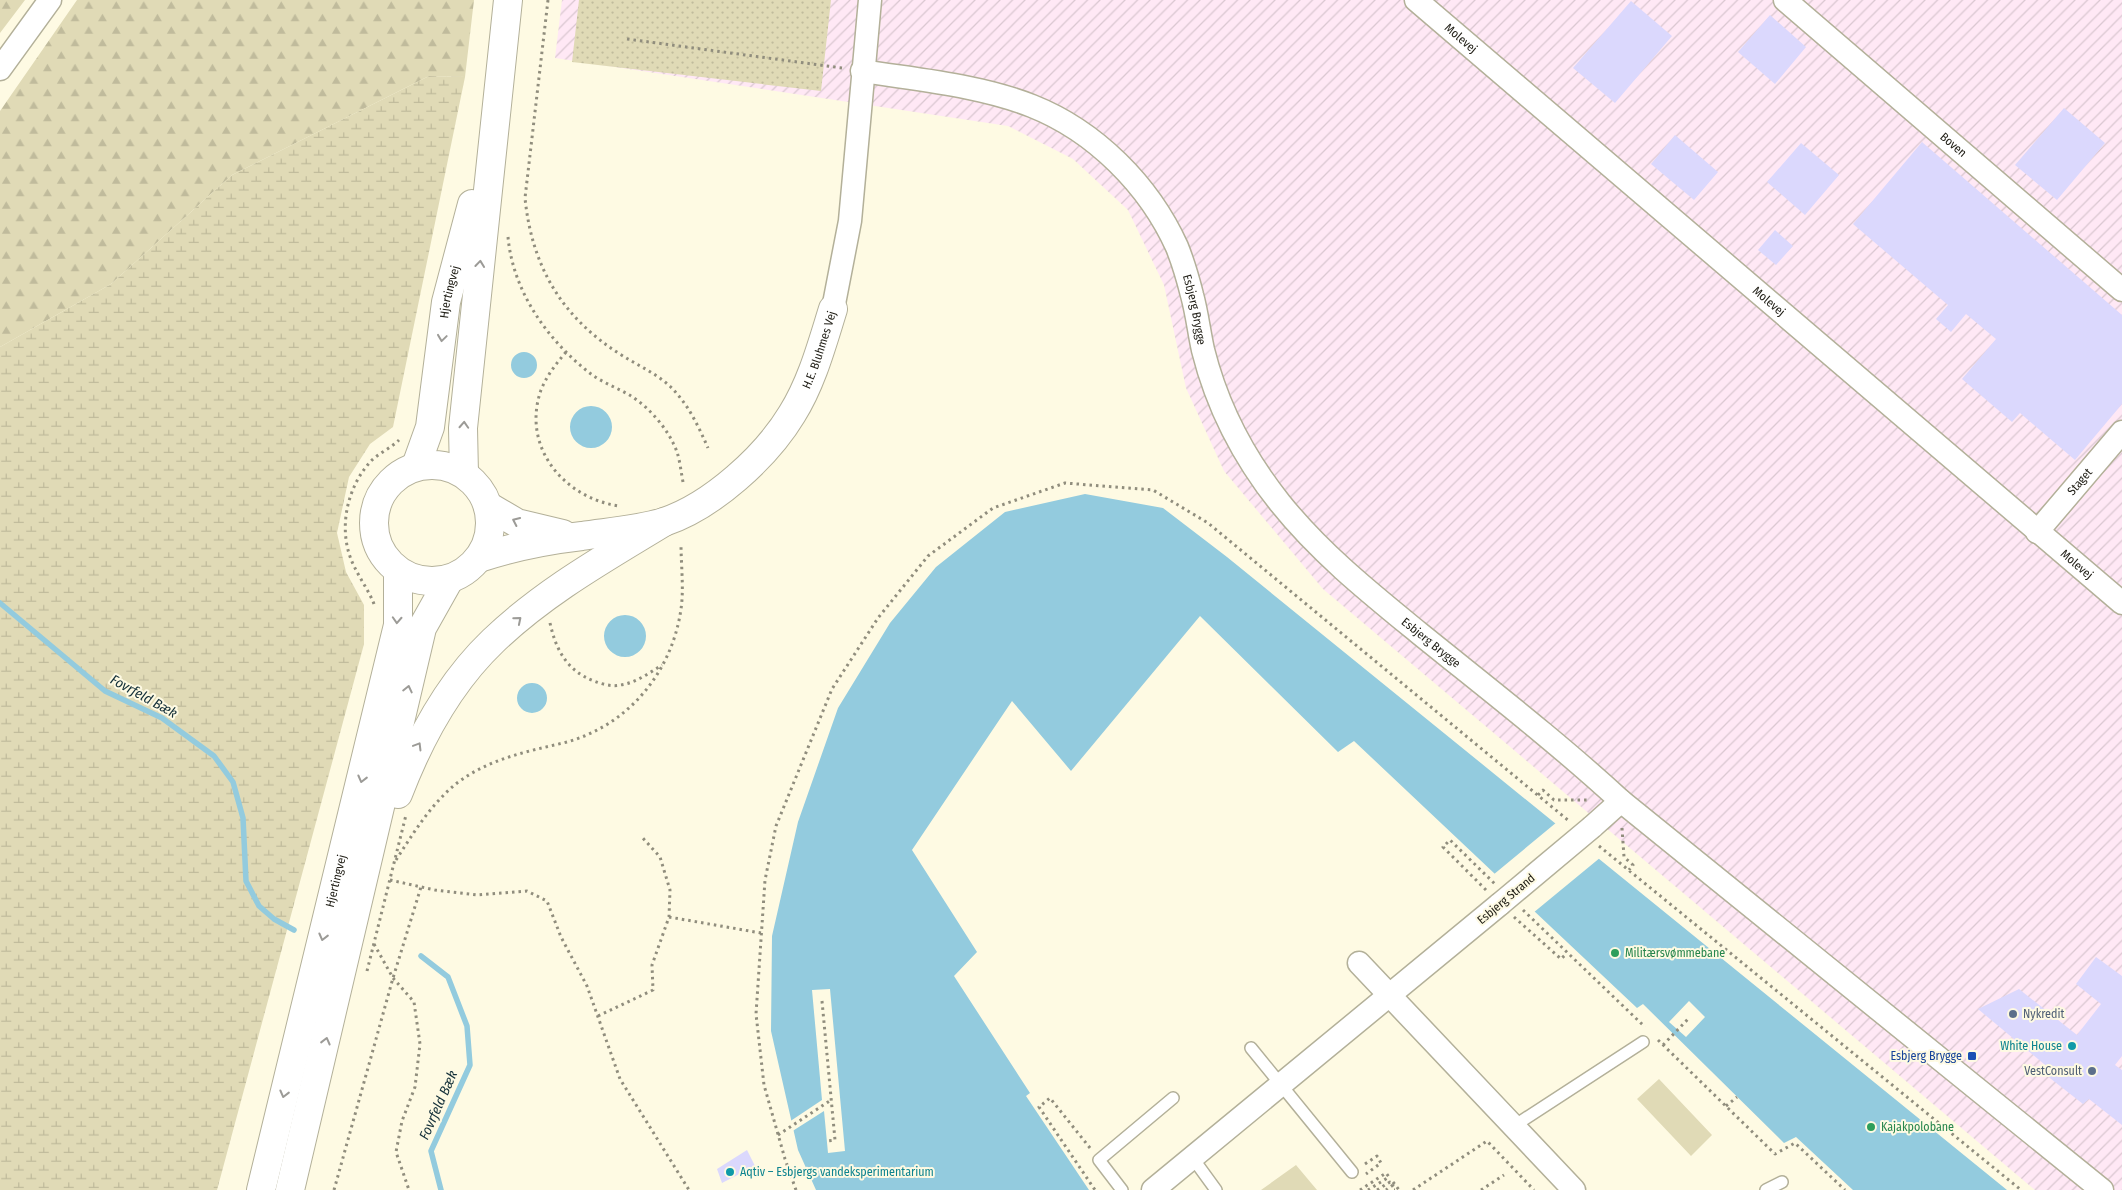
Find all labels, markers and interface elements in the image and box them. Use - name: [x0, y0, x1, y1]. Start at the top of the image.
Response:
- street label: Molevej: [1442, 21, 1480, 56]
- street label: Boven: [1937, 130, 1969, 160]
- one-way arrow: [474, 259, 485, 267]
- street label: Hjertingvej: [437, 264, 462, 319]
- street label: Esbjerg Brygge: [1180, 273, 1209, 346]
- street label: Molevej: [1750, 284, 1788, 319]
- street label: H.E. Bluhmes Vej: [799, 309, 839, 391]
- one-way arrow: [437, 334, 448, 342]
- one-way arrow: [458, 421, 469, 429]
- street label: Staget: [2064, 465, 2095, 498]
- one-way arrow: [512, 517, 521, 527]
- street label: Molevej: [2058, 547, 2096, 582]
- street label: Esbjerg Brygge: [1399, 615, 1463, 671]
- one-way arrow: [392, 617, 403, 625]
- one-way arrow: [512, 617, 521, 625]
- water label: Fovrfeld Bæk: [107, 671, 180, 722]
- one-way arrow: [402, 684, 413, 693]
- one-way arrow: [412, 743, 422, 752]
- one-way arrow: [357, 774, 367, 782]
- street label: Hjertingvej: [323, 853, 349, 909]
- street label: Esbjerg Strand: [1474, 871, 1538, 927]
- one-way arrow: [318, 932, 329, 941]
- place label: Militærsvømmebane: [1625, 946, 1725, 960]
- marker: Militærsvømmebane: [1609, 947, 1621, 959]
- place label: Nykredit: [2023, 1007, 2064, 1021]
- marker: Nykredit: [2007, 1008, 2019, 1020]
- one-way arrow: [320, 1036, 331, 1045]
- place label: White House: [2000, 1039, 2062, 1053]
- marker: White House: [2066, 1040, 2078, 1052]
- place label: Esbjerg Brygge: [1890, 1049, 1962, 1063]
- marker: Esbjerg Brygge: [1966, 1050, 1978, 1062]
- place label: VestConsult: [2024, 1064, 2082, 1078]
- marker: VestConsult: [2086, 1065, 2098, 1077]
- water label: Fovrfeld Bæk: [416, 1068, 461, 1142]
- one-way arrow: [280, 1090, 290, 1098]
- place label: Kajakpolobane: [1881, 1120, 1954, 1134]
- marker: Kajakpolobane: [1865, 1121, 1877, 1133]
- place label: Aqtiv – Esbjergs vandeksperimentarium: [740, 1165, 934, 1179]
- marker: Aqtiv – Esbjergs vandeksperimentarium: [724, 1166, 736, 1178]

